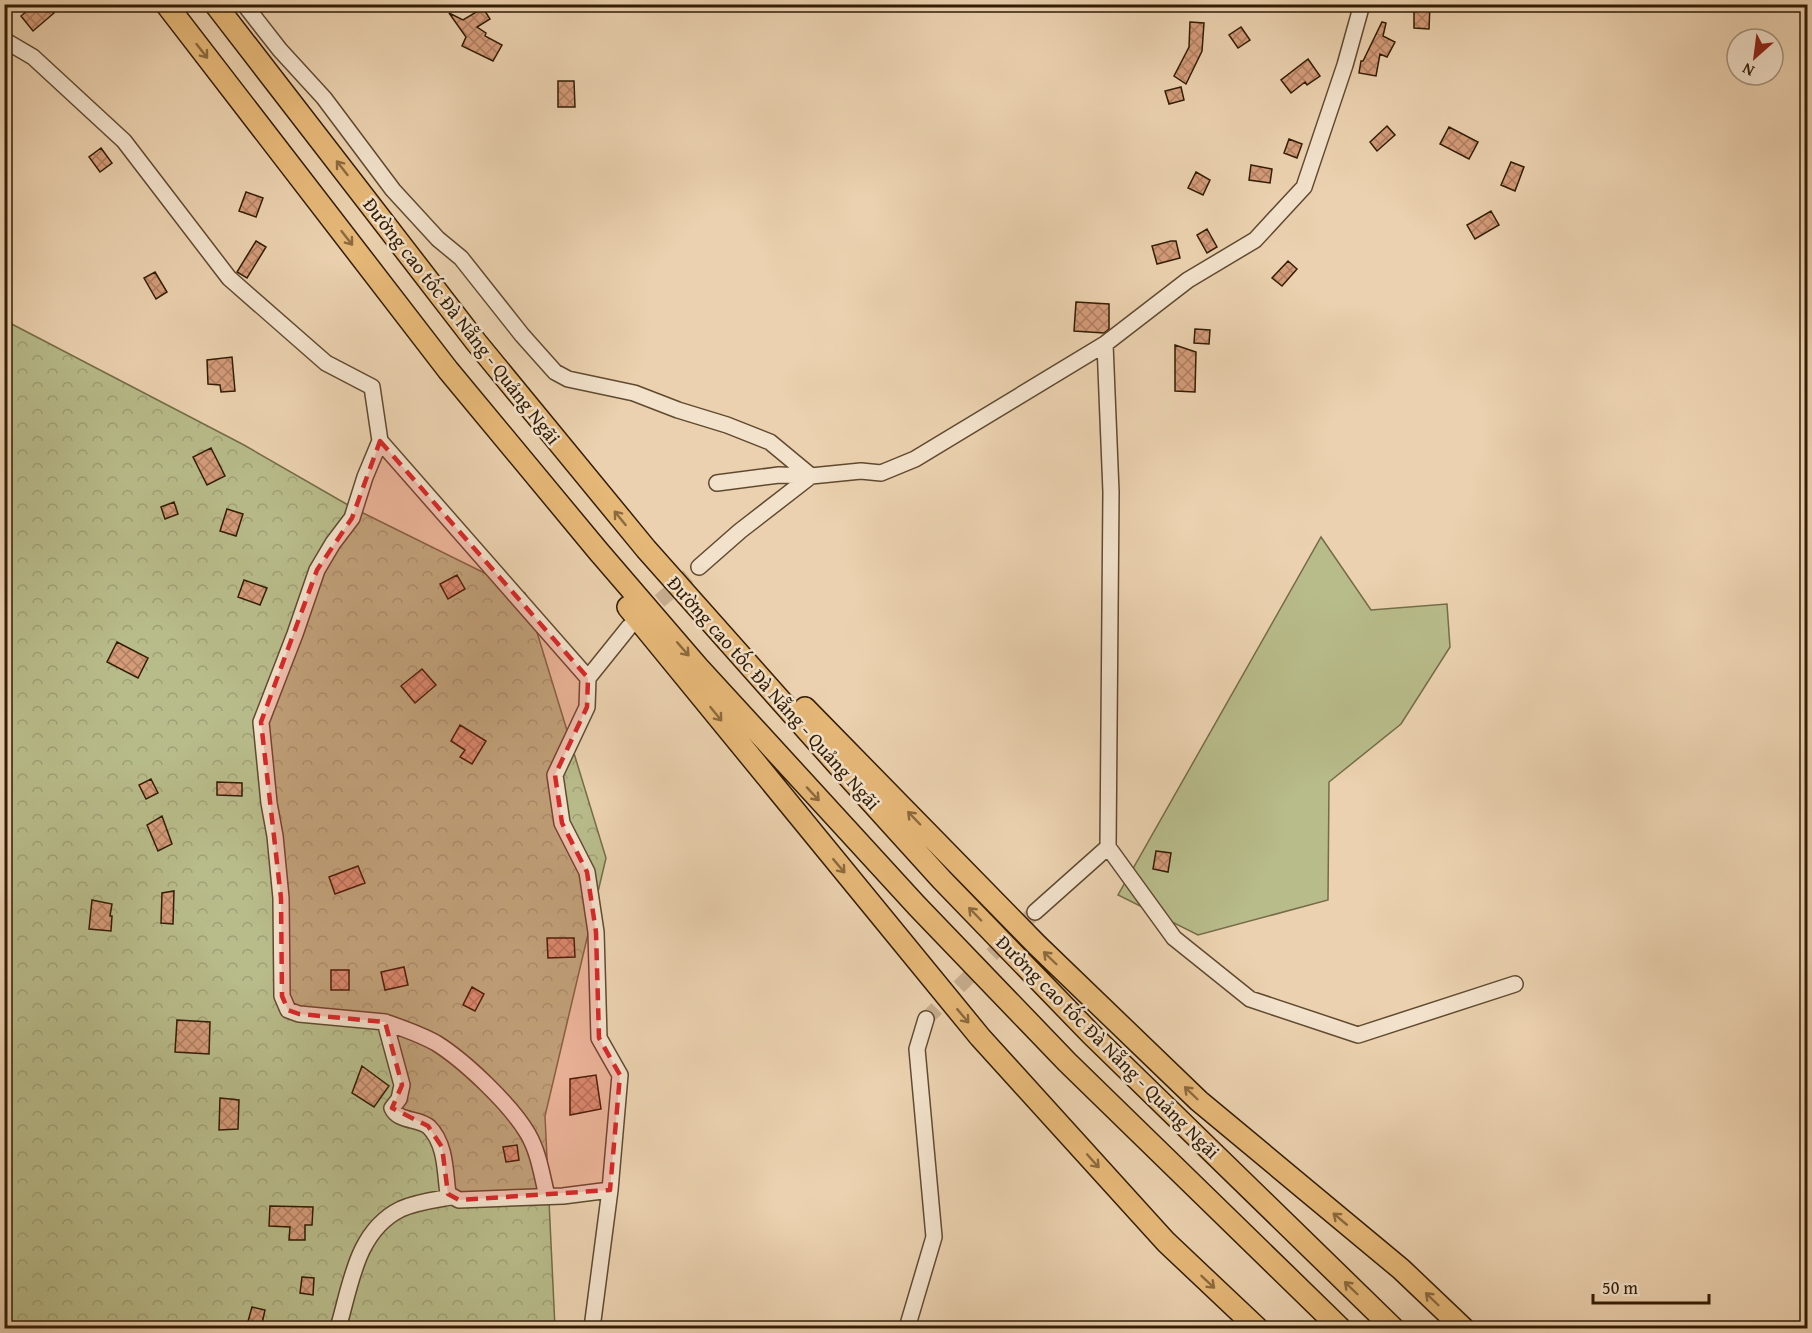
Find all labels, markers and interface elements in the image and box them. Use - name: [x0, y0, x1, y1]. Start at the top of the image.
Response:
- north arrow: [1725, 27, 1785, 87]
- one-way arrow: [195, 42, 208, 58]
- text: N: [1737, 57, 1758, 83]
- one-way arrow: [336, 161, 348, 177]
- street label: Đường cao tốc Đà Nẵng - Quảng Ngãi: [357, 191, 568, 451]
- one-way arrow: [340, 230, 353, 246]
- one-way arrow: [614, 510, 627, 526]
- street label: Đường cao tốc Đà Nẵng - Quảng Ngãi: [661, 569, 888, 817]
- one-way arrow: [676, 641, 690, 656]
- one-way arrow: [709, 706, 722, 722]
- one-way arrow: [806, 786, 820, 801]
- one-way arrow: [906, 811, 921, 826]
- one-way arrow: [832, 858, 846, 873]
- one-way arrow: [967, 906, 982, 921]
- street label: Đường cao tốc Đà Nẵng - Quảng Ngãi: [990, 928, 1227, 1166]
- one-way arrow: [1043, 951, 1058, 965]
- one-way arrow: [956, 1008, 970, 1023]
- one-way arrow: [1183, 1085, 1198, 1100]
- one-way arrow: [1086, 1154, 1100, 1169]
- one-way arrow: [1332, 1212, 1348, 1225]
- scale bar: [1593, 1267, 1708, 1305]
- text: 50 m: [1602, 1274, 1638, 1301]
- one-way arrow: [1201, 1275, 1216, 1289]
- one-way arrow: [1344, 1280, 1359, 1295]
- one-way arrow: [1425, 1291, 1440, 1306]

